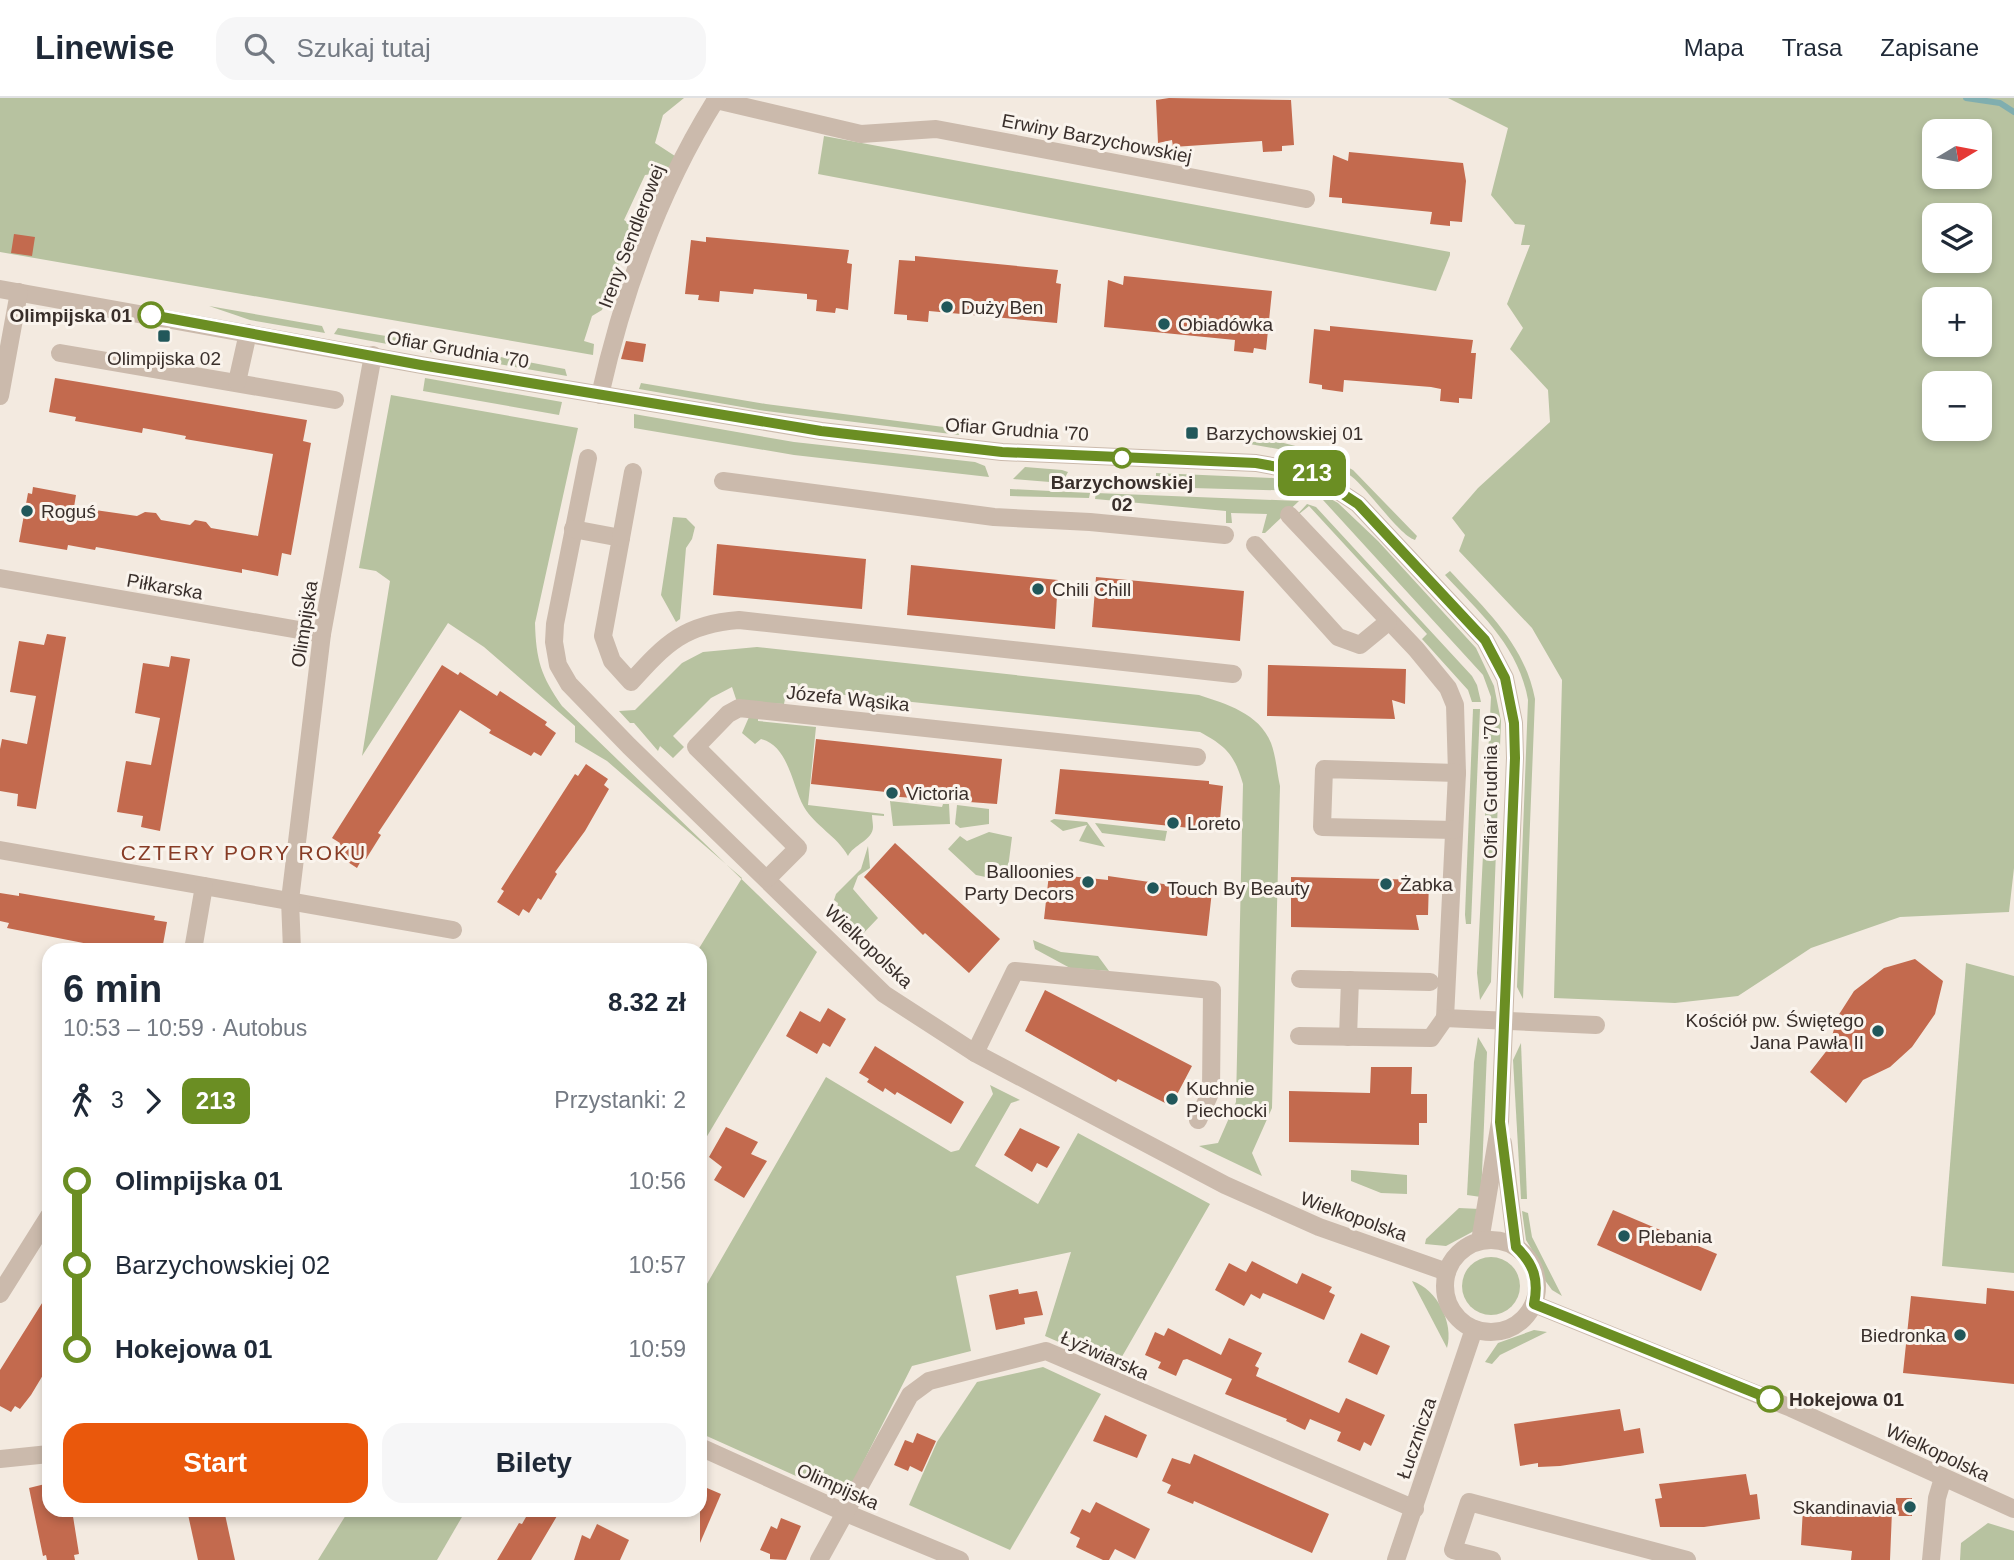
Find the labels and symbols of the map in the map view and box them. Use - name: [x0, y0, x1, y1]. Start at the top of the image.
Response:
- street label: Erwiny Barzychowskiej: [1000, 110, 1194, 167]
- north arrow: [1922, 119, 1992, 189]
- street label: Ireny Sendlerowej: [594, 161, 669, 311]
- place label: Duży Ben: [961, 297, 1043, 318]
- marker: Duży Ben: [939, 299, 955, 315]
- marker: Olimpijska 01: [138, 302, 164, 328]
- place label: Olimpijska 01: [9, 305, 132, 326]
- place label: Obiadówka: [1178, 314, 1273, 335]
- marker: Obiadówka: [1156, 316, 1172, 332]
- street label: Ofiar Grudnia '70: [385, 327, 531, 372]
- marker: Olimpijska 02: [156, 328, 172, 344]
- place label: Olimpijska 02: [107, 348, 221, 369]
- street label: Ofiar Grudnia '70: [944, 414, 1090, 445]
- place label: Barzychowskiej 01: [1206, 423, 1363, 444]
- marker: Barzychowskiej 01: [1184, 425, 1200, 441]
- marker: Barzychowskiej 02: [1112, 448, 1132, 468]
- line badge: 213: [1272, 450, 1352, 496]
- place label: Barzychowskiej 02: [1051, 472, 1193, 515]
- place label: Roguś: [41, 501, 96, 522]
- marker: Roguś: [19, 503, 35, 519]
- street label: Piłkarska: [125, 569, 205, 604]
- street label: Olimpijska: [287, 579, 322, 669]
- place label: Chili Chill: [1052, 579, 1131, 600]
- marker: Chili Chill: [1030, 581, 1046, 597]
- street label: Józefa Wąsika: [785, 682, 911, 715]
- street label: Ofiar Grudnia '70: [1480, 715, 1501, 859]
- place label: Victoria: [906, 783, 969, 804]
- marker: Victoria: [884, 785, 900, 801]
- place label: Loreto: [1187, 813, 1241, 834]
- marker: Loreto: [1165, 815, 1181, 831]
- district label: CZTERY PORY ROKU: [121, 841, 367, 864]
- place label: Balloonies Party Decors: [964, 861, 1074, 904]
- marker: Balloonies Party Decors: [1080, 874, 1096, 890]
- place label: Żabka: [1400, 874, 1453, 895]
- marker: Żabka: [1378, 876, 1394, 892]
- place label: Touch By Beauty: [1167, 878, 1310, 899]
- marker: Touch By Beauty: [1145, 880, 1161, 896]
- street label: Wielkopolska: [821, 901, 917, 993]
- place label: Kościół pw. Świętego Jana Pawła II: [1686, 1010, 1864, 1053]
- marker: Kościół pw. Świętego Jana Pawła II: [1870, 1023, 1886, 1039]
- place label: Kuchnie Piechocki: [1186, 1078, 1267, 1121]
- marker: Kuchnie Piechocki: [1164, 1091, 1180, 1107]
- street label: Wielkopolska: [1298, 1187, 1410, 1246]
- place label: Plebania: [1638, 1226, 1712, 1247]
- marker: Plebania: [1616, 1228, 1632, 1244]
- place label: Biedronka: [1860, 1325, 1946, 1346]
- street label: Łyżwiarska: [1058, 1327, 1152, 1384]
- marker: Biedronka: [1952, 1327, 1968, 1343]
- marker: Hokejowa 01: [1757, 1386, 1783, 1412]
- place label: Hokejowa 01: [1789, 1389, 1905, 1410]
- street label: Łucznicza: [1393, 1394, 1440, 1482]
- street label: Wielkopolska: [1883, 1419, 1993, 1486]
- street label: Olimpijska: [794, 1459, 882, 1514]
- place label: Skandinavia: [1792, 1497, 1896, 1518]
- marker: Skandinavia: [1902, 1499, 1918, 1515]

